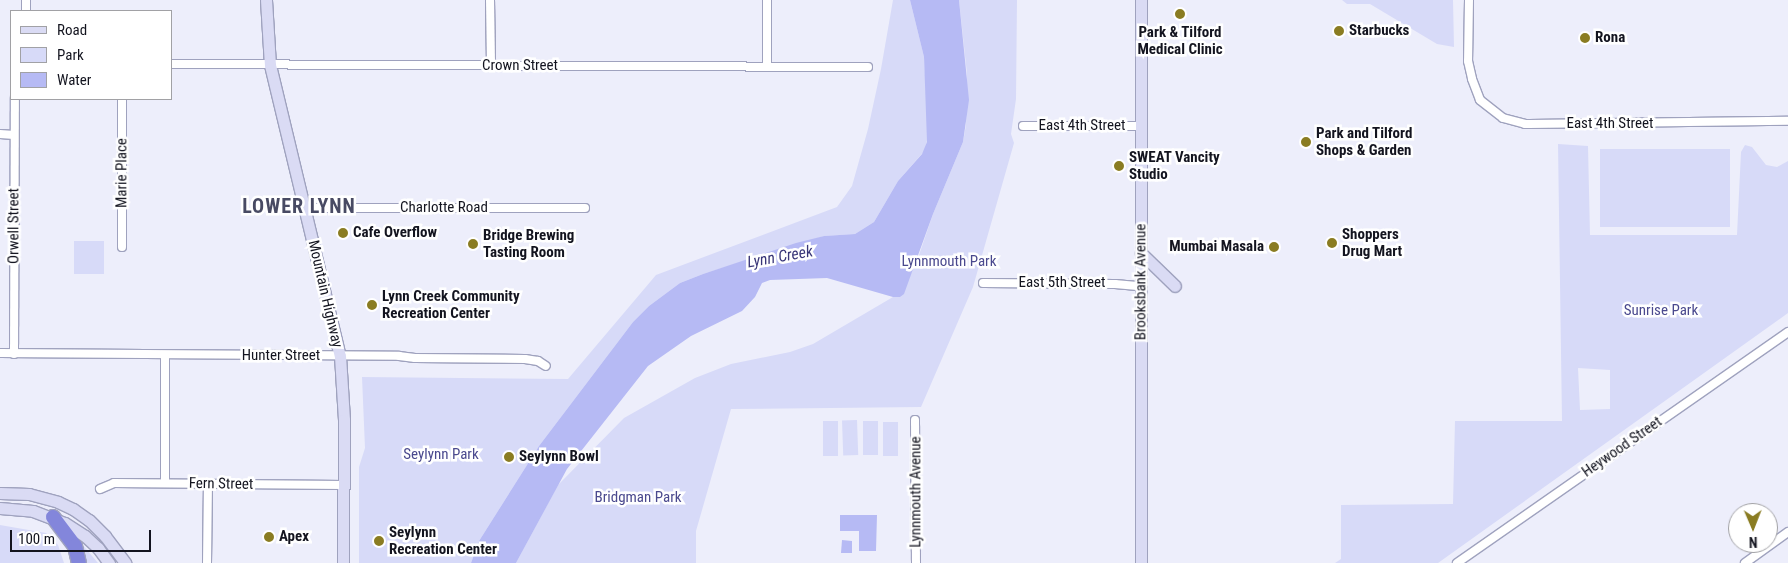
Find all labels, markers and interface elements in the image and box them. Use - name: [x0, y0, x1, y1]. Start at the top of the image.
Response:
- marker: Park & Tilford Medical Clinic: [1173, 7, 1187, 21]
- legend: [10, 10, 172, 100]
- text: Road: [57, 21, 87, 39]
- place label: Starbucks: [1349, 22, 1409, 40]
- place label: Park & Tilford Medical Clinic: [1137, 23, 1223, 58]
- marker: Starbucks: [1333, 25, 1345, 37]
- place label: Rona: [1595, 29, 1625, 47]
- marker: Rona: [1579, 32, 1591, 44]
- text: Park: [57, 46, 84, 64]
- street label: Crown Street: [482, 57, 558, 75]
- text: Water: [57, 71, 91, 89]
- street label: East 4th Street: [1566, 115, 1654, 133]
- street label: East 4th Street: [1038, 117, 1126, 135]
- place label: Park and Tilford Shops & Garden: [1316, 124, 1413, 159]
- marker: Park and Tilford Shops & Garden: [1300, 136, 1312, 148]
- street label: Marie Place: [113, 138, 131, 208]
- place label: SWEAT Vancity Studio: [1129, 148, 1220, 183]
- marker: SWEAT Vancity Studio: [1113, 160, 1125, 172]
- street label: Orwell Street: [5, 188, 23, 264]
- district label: LOWER LYNN: [241, 194, 357, 218]
- street label: Charlotte Road: [400, 199, 488, 217]
- place label: Cafe Overflow: [353, 224, 437, 242]
- street label: Brooksbank Avenue: [1132, 224, 1150, 340]
- place label: Shoppers Drug Mart: [1342, 225, 1402, 260]
- place label: Bridge Brewing Tasting Room: [483, 226, 574, 261]
- marker: Cafe Overflow: [337, 227, 349, 239]
- marker: Shoppers Drug Mart: [1326, 237, 1338, 249]
- marker: Bridge Brewing Tasting Room: [467, 238, 479, 250]
- place label: Mumbai Masala: [1169, 238, 1264, 256]
- street label: Mountain Highway: [304, 239, 346, 349]
- marker: Mumbai Masala: [1268, 241, 1280, 253]
- water label: Lynn Creek: [746, 242, 814, 272]
- park label: Lynnmouth Park: [902, 253, 996, 271]
- street label: East 5th Street: [1018, 274, 1106, 292]
- place label: Lynn Creek Community Recreation Center: [382, 287, 520, 322]
- marker: Lynn Creek Community Recreation Center: [366, 299, 378, 311]
- park label: Sunrise Park: [1624, 302, 1698, 320]
- street label: Hunter Street: [242, 347, 320, 365]
- street label: Heywood Street: [1579, 413, 1665, 481]
- street label: Lynnmouth Avenue: [907, 436, 925, 548]
- park label: Seylynn Park: [403, 446, 479, 464]
- place label: Seylynn Bowl: [519, 448, 599, 466]
- marker: Seylynn Bowl: [503, 451, 515, 463]
- street label: Fern Street: [189, 474, 253, 494]
- park label: Bridgman Park: [595, 489, 681, 507]
- north arrow: [1728, 503, 1778, 553]
- scale bar: [12, 520, 154, 552]
- place label: Seylynn Recreation Center: [389, 523, 497, 558]
- place label: Apex: [279, 528, 309, 546]
- text: 100 m: [18, 530, 55, 548]
- marker: Apex: [263, 531, 275, 543]
- text: N: [1749, 534, 1758, 550]
- marker: Seylynn Recreation Center: [373, 535, 385, 547]

